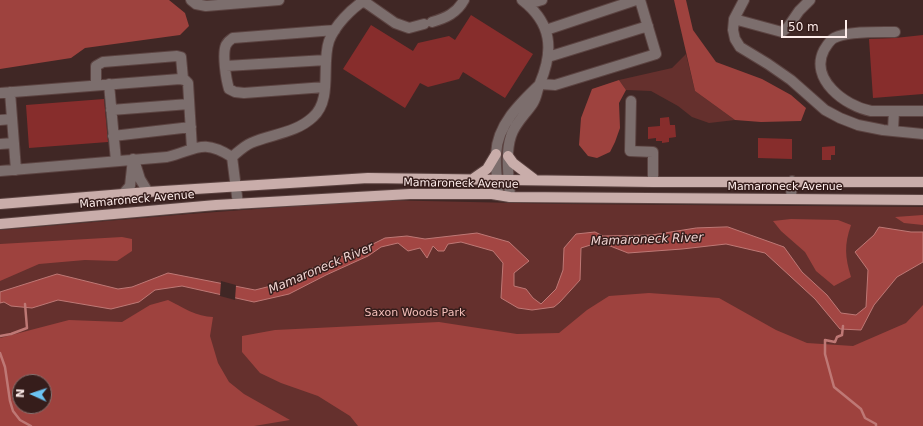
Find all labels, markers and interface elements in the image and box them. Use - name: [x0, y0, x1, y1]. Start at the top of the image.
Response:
- scale bar: [783, 12, 849, 38]
- text: 50 m: [788, 20, 819, 34]
- street label: Mamaroneck Avenue: [403, 176, 519, 192]
- street label: Mamaroneck Avenue: [727, 180, 843, 194]
- street label: Mamaroneck Avenue: [79, 188, 195, 212]
- water label: Mamaroneck River: [591, 231, 703, 249]
- water label: Mamaroneck River: [266, 240, 376, 298]
- park label: Saxon Woods Park: [365, 306, 465, 320]
- north arrow: [12, 374, 52, 414]
- text: N: [14, 388, 27, 398]

